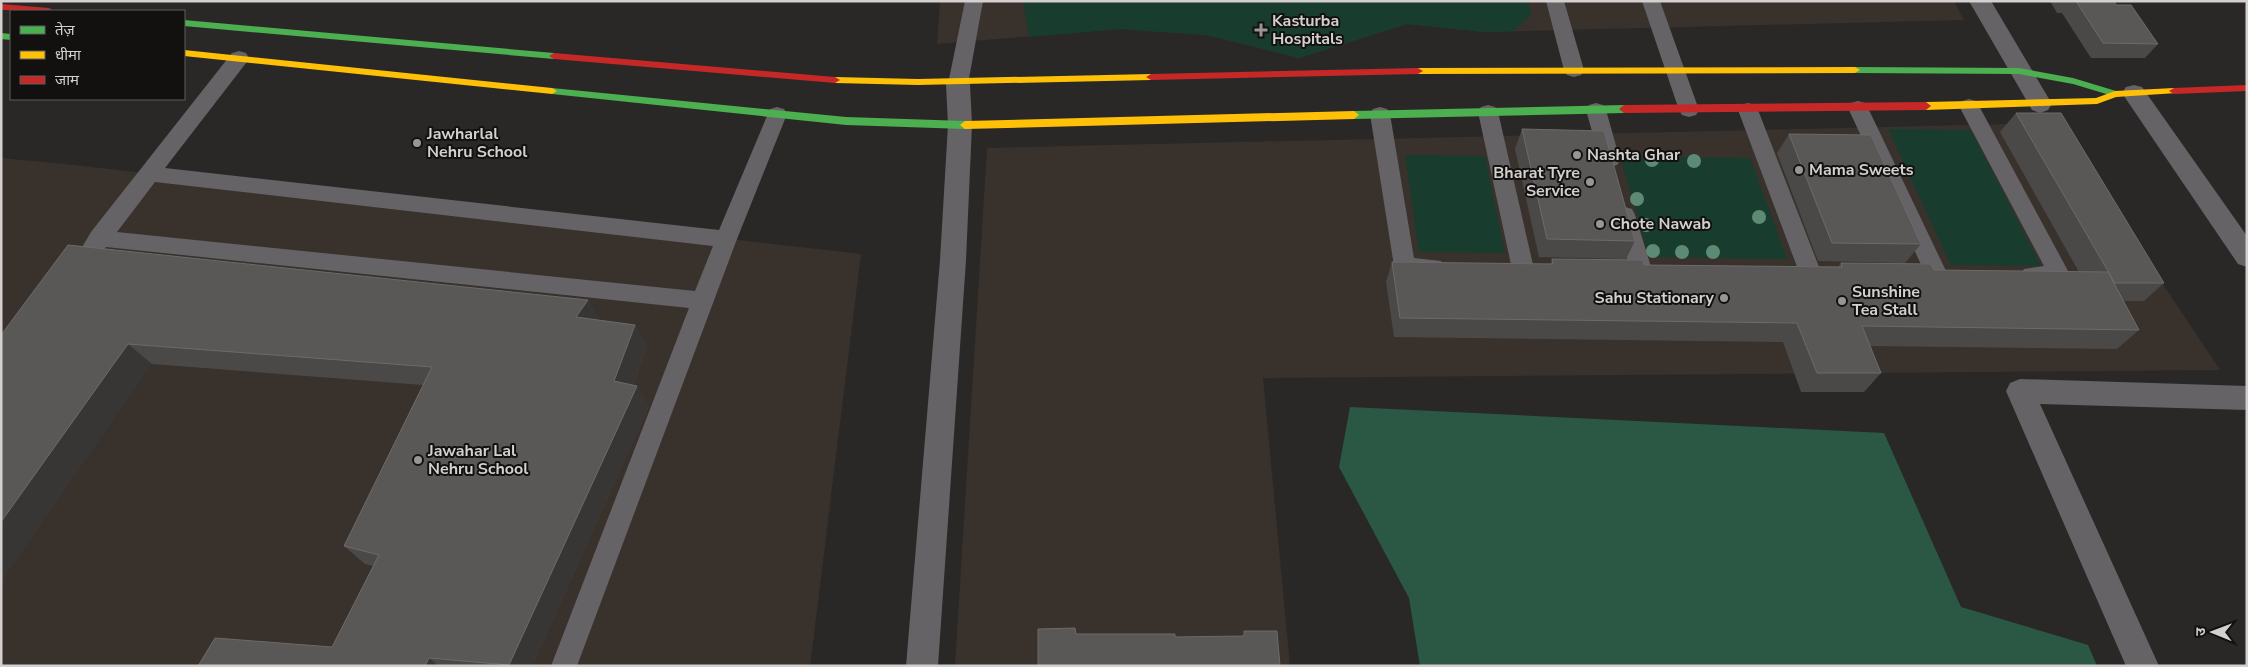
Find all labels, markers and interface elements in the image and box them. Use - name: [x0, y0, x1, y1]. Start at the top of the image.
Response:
- legend: [10, 10, 185, 100]
- place label: Kasturba Hospitals: [1272, 10, 1343, 50]
- text: तेज़: [55, 20, 76, 40]
- marker: Kasturba Hospitals: [1254, 23, 1268, 37]
- text: धीमा: [55, 45, 82, 65]
- text: जाम: [55, 70, 80, 90]
- place label: Jawharlal Nehru School: [426, 123, 527, 163]
- marker: Jawharlal Nehru School: [411, 137, 423, 149]
- place label: Nashta Ghar: [1587, 144, 1681, 166]
- marker: Nashta Ghar: [1571, 149, 1583, 161]
- place label: Mama Sweets: [1809, 159, 1914, 181]
- place label: Bharat Tyre Service: [1493, 162, 1580, 202]
- marker: Mama Sweets: [1793, 164, 1805, 176]
- marker: Bharat Tyre Service: [1584, 176, 1596, 188]
- place label: Chote Nawab: [1610, 213, 1711, 235]
- marker: Chote Nawab: [1594, 218, 1606, 230]
- place label: Sunshine Tea Stall: [1852, 281, 1920, 321]
- place label: Sahu Stationary: [1595, 287, 1715, 309]
- marker: Sahu Stationary: [1718, 292, 1730, 304]
- marker: Sunshine Tea Stall: [1836, 295, 1848, 307]
- place label: Jawahar Lal Nehru School: [427, 440, 528, 480]
- marker: Jawahar Lal Nehru School: [412, 454, 424, 466]
- north arrow: [2188, 607, 2238, 657]
- text: उ: [2191, 627, 2210, 636]

